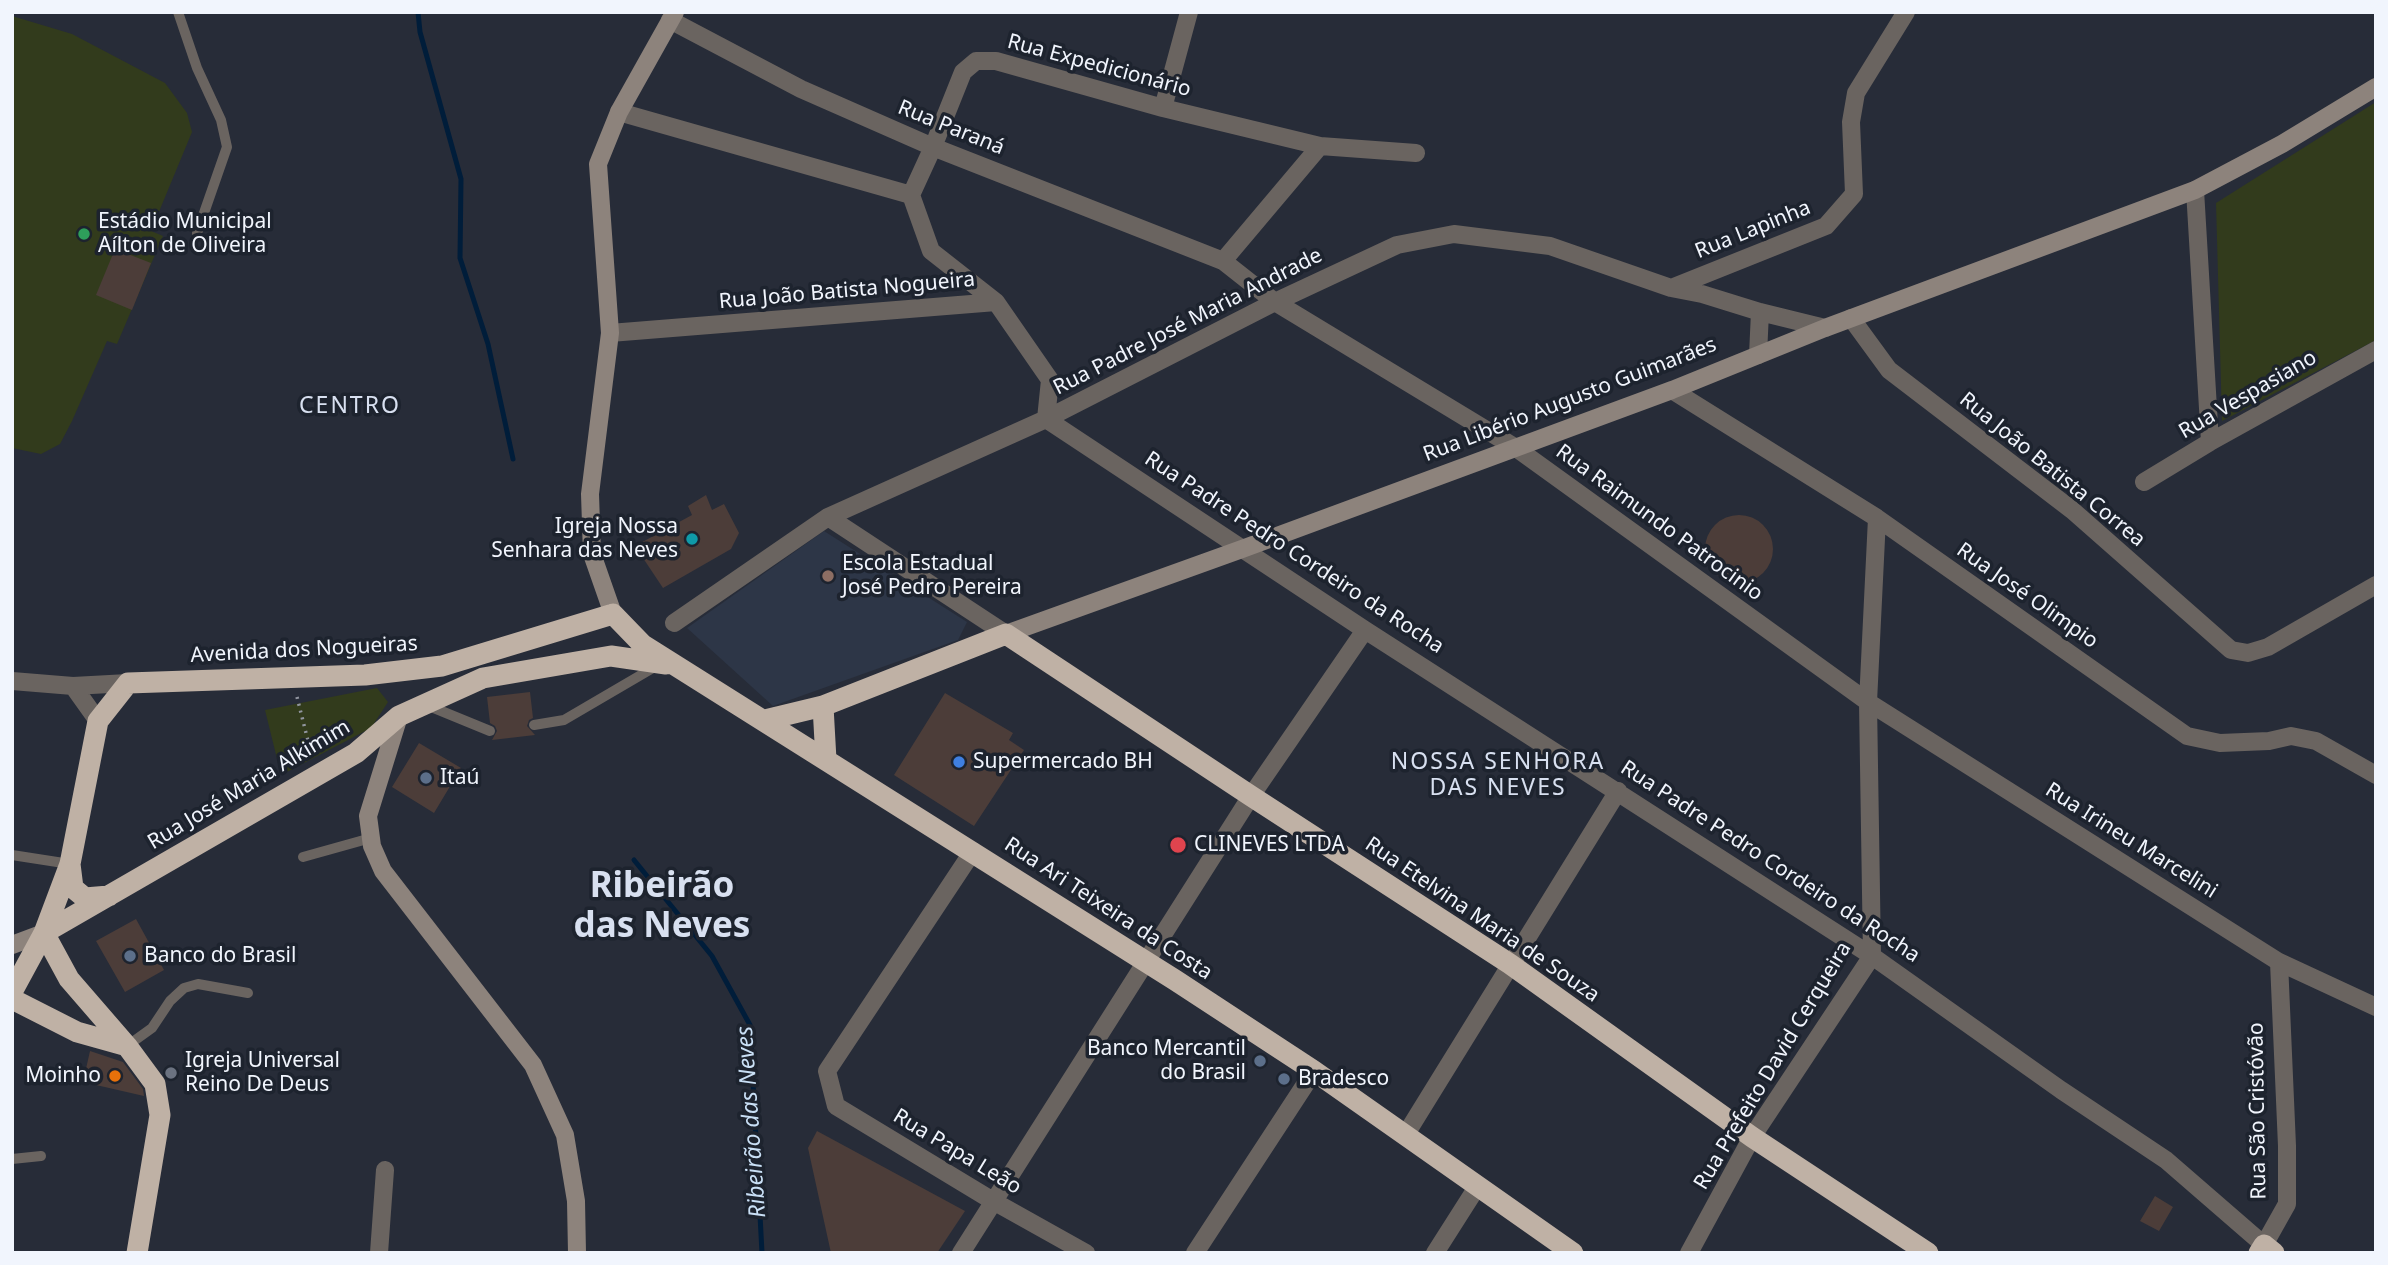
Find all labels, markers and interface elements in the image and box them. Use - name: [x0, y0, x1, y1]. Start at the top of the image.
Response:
- street label: Rua Expedicionário: [1004, 29, 1194, 103]
- street label: Rua Paraná: [894, 95, 1008, 161]
- street label: Rua Lapinha: [1692, 195, 1814, 265]
- place label: Estádio Municipal Aílton de Oliveira: [98, 209, 272, 259]
- marker: Estádio Municipal Aílton de Oliveira: [76, 226, 92, 242]
- street label: Rua Padre José Maria Andrade: [1049, 243, 1327, 401]
- street label: Rua João Batista Nogueira: [718, 267, 976, 315]
- street label: Rua Libério Augusto Guimarães: [1420, 332, 1720, 468]
- street label: Rua Vespasiano: [2175, 345, 2321, 445]
- street label: Rua João Batista Correa: [1954, 387, 2150, 553]
- district label: CENTRO: [300, 392, 400, 420]
- street label: Rua Raimundo Patrocinio: [1551, 439, 1767, 607]
- street label: Rua Padre Pedro Cordeiro da Rocha: [1140, 447, 1448, 659]
- place label: Igreja Nossa Senhara das Neves: [491, 514, 678, 564]
- marker: Igreja Nossa Senhara das Neves: [684, 531, 700, 547]
- street label: Rua José Olimpio: [1951, 538, 2103, 654]
- place label: Escola Estadual José Pedro Pereira: [842, 551, 1022, 601]
- marker: Escola Estadual José Pedro Pereira: [820, 568, 836, 584]
- street label: Avenida dos Nogueiras: [190, 631, 418, 669]
- street label: Rua José Maria Alkimim: [143, 715, 355, 855]
- district label: NOSSA SENHORA DAS NEVES: [1392, 748, 1604, 802]
- place label: Supermercado BH: [973, 749, 1153, 775]
- marker: Supermercado BH: [951, 754, 967, 770]
- street label: Rua Padre Pedro Cordeiro da Rocha: [1616, 756, 1924, 968]
- place label: Itaú: [440, 765, 479, 791]
- marker: Itaú: [418, 770, 434, 786]
- street label: Rua Irineu Marcelini: [2040, 778, 2222, 904]
- street label: Rua Ari Teixeira da Costa: [999, 832, 1217, 986]
- place label: CLINEVES LTDA: [1194, 832, 1345, 858]
- street label: Rua Etelvina Maria de Souza: [1360, 832, 1604, 1008]
- marker: CLINEVES LTDA: [1168, 835, 1188, 855]
- district label: Ribeirão das Neves: [574, 866, 750, 948]
- street label: Rua Prefeito David Cerqueira: [1689, 938, 1857, 1194]
- place label: Banco do Brasil: [144, 943, 296, 969]
- marker: Banco do Brasil: [122, 948, 138, 964]
- street label: Rua São Cristóvão: [2244, 1022, 2272, 1200]
- water label: Ribeirão das Neves: [732, 1025, 772, 1219]
- place label: Banco Mercantil do Brasil: [1087, 1036, 1246, 1086]
- place label: Igreja Universal Reino De Deus: [185, 1048, 340, 1098]
- marker: Banco Mercantil do Brasil: [1252, 1053, 1268, 1069]
- place label: Moinho: [25, 1063, 101, 1089]
- marker: Igreja Universal Reino De Deus: [163, 1065, 179, 1081]
- place label: Bradesco: [1298, 1066, 1389, 1092]
- marker: Moinho: [107, 1068, 123, 1084]
- marker: Bradesco: [1276, 1071, 1292, 1087]
- street label: Rua Papa Leão: [888, 1104, 1026, 1200]

